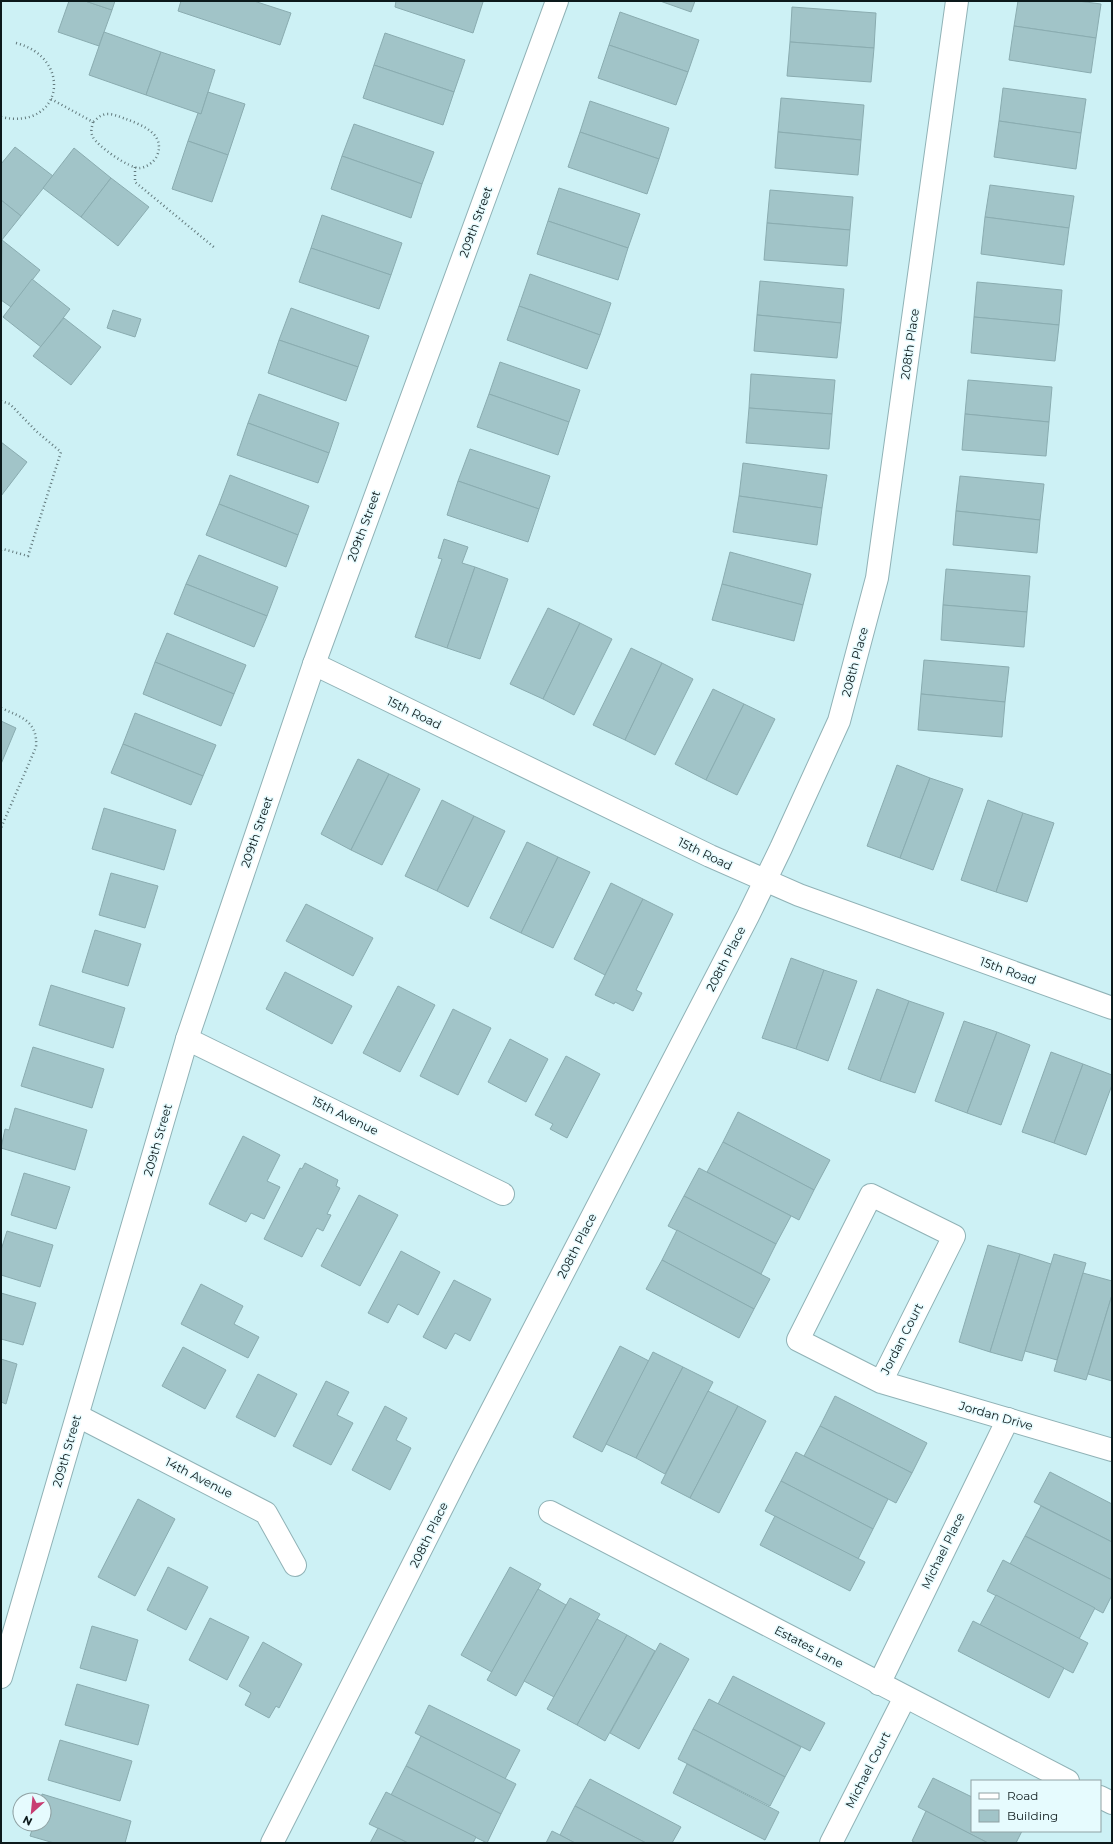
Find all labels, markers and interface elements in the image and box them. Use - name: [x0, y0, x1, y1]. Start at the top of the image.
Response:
- street label: 209th Street: [456, 184, 495, 259]
- street label: 208th Place: [897, 308, 922, 380]
- street label: 209th Street: [344, 488, 383, 563]
- street label: 208th Place: [838, 625, 871, 698]
- street label: 15th Road: [385, 693, 444, 732]
- street label: 209th Street: [237, 794, 276, 870]
- street label: 15th Road: [676, 834, 735, 873]
- street label: 208th Place: [703, 924, 748, 994]
- street label: 15th Road: [978, 953, 1038, 988]
- street label: 15th Avenue: [309, 1093, 381, 1138]
- street label: 209th Street: [140, 1102, 175, 1178]
- street label: 208th Place: [554, 1211, 599, 1281]
- street label: Jordan Court: [877, 1300, 926, 1378]
- street label: Jordan Drive: [957, 1398, 1035, 1433]
- street label: 209th Street: [49, 1413, 84, 1489]
- street label: 14th Avenue: [163, 1454, 235, 1501]
- street label: 208th Place: [406, 1499, 451, 1570]
- street label: Michael Place: [918, 1510, 967, 1591]
- street label: Estates Lane: [772, 1622, 846, 1671]
- street label: Michael Court: [842, 1729, 893, 1811]
- legend: [971, 1780, 1101, 1832]
- text: Road: [1007, 1788, 1038, 1803]
- north arrow: [12, 1792, 52, 1832]
- text: Building: [1007, 1808, 1058, 1823]
- text: N: [20, 1813, 35, 1829]

